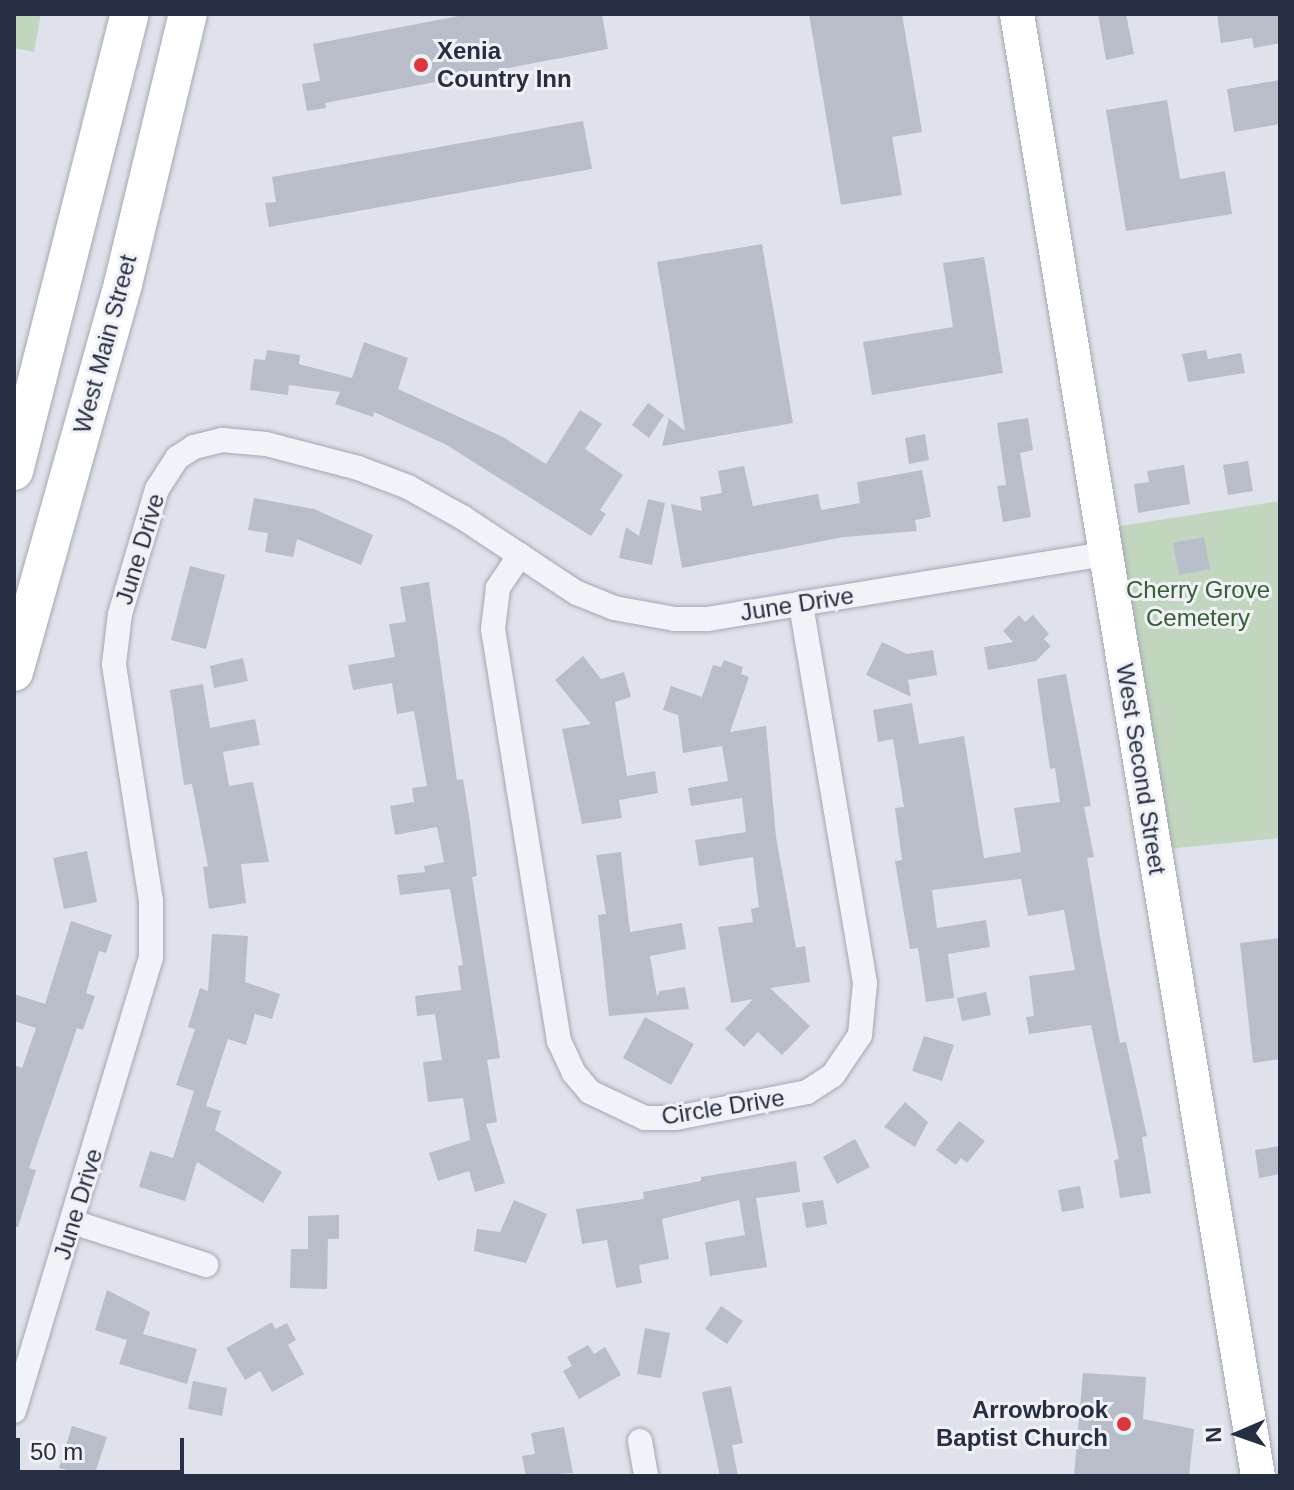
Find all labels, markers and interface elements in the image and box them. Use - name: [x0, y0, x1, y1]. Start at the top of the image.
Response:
- place label: Xenia Country Inn: [437, 37, 572, 93]
- marker: Xenia Country Inn: [412, 56, 430, 74]
- street label: West Main Street: [67, 252, 143, 436]
- street label: June Drive: [109, 490, 171, 608]
- park label: Cherry Grove Cemetery: [1126, 576, 1270, 632]
- street label: June Drive: [738, 581, 856, 627]
- street label: West Second Street: [1110, 662, 1172, 876]
- street label: Circle Drive: [660, 1083, 786, 1131]
- street label: June Drive: [47, 1145, 109, 1263]
- north arrow: [1198, 1394, 1278, 1474]
- place label: Arrowbrook Baptist Church: [936, 1396, 1108, 1452]
- marker: Arrowbrook Baptist Church: [1115, 1415, 1133, 1433]
- scale bar: [20, 1422, 188, 1472]
- text: N: [1201, 1426, 1226, 1443]
- text: 50 m: [30, 1438, 83, 1465]

